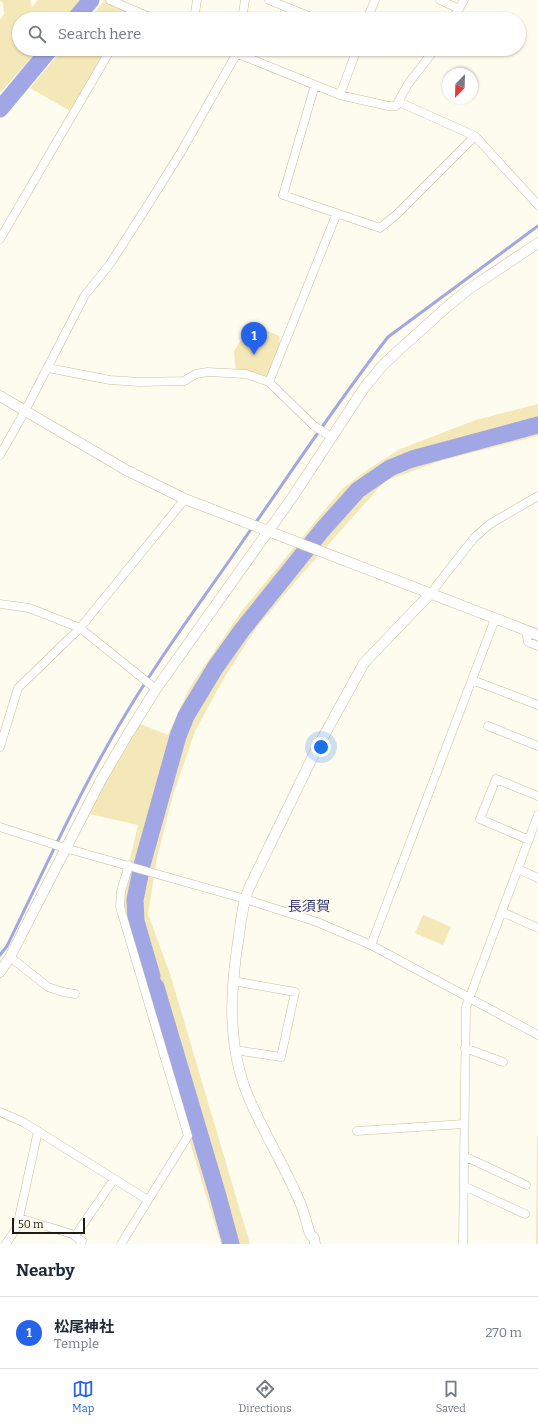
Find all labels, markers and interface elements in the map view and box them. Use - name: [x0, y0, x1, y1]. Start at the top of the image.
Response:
- search box: [12, 12, 526, 56]
- icon: search: [26, 23, 48, 45]
- text: Search here: [58, 25, 141, 43]
- north arrow: [442, 68, 478, 104]
- pin: 1: [241, 322, 267, 355]
- your location: [311, 737, 331, 757]
- district label: 長須賀: [288, 898, 330, 915]
- scale bar: [12, 1216, 85, 1235]
- text: 50 m: [18, 1218, 44, 1231]
- text: Nearby: [16, 1260, 75, 1281]
- text: 松尾神社: [54, 1318, 114, 1336]
- text: 1: [26, 1325, 32, 1340]
- text: 270 m: [485, 1325, 522, 1340]
- text: Temple: [54, 1336, 99, 1351]
- tab: Map: [72, 1378, 94, 1415]
- tab: Directions: [239, 1378, 291, 1415]
- tab: Saved: [436, 1378, 466, 1415]

